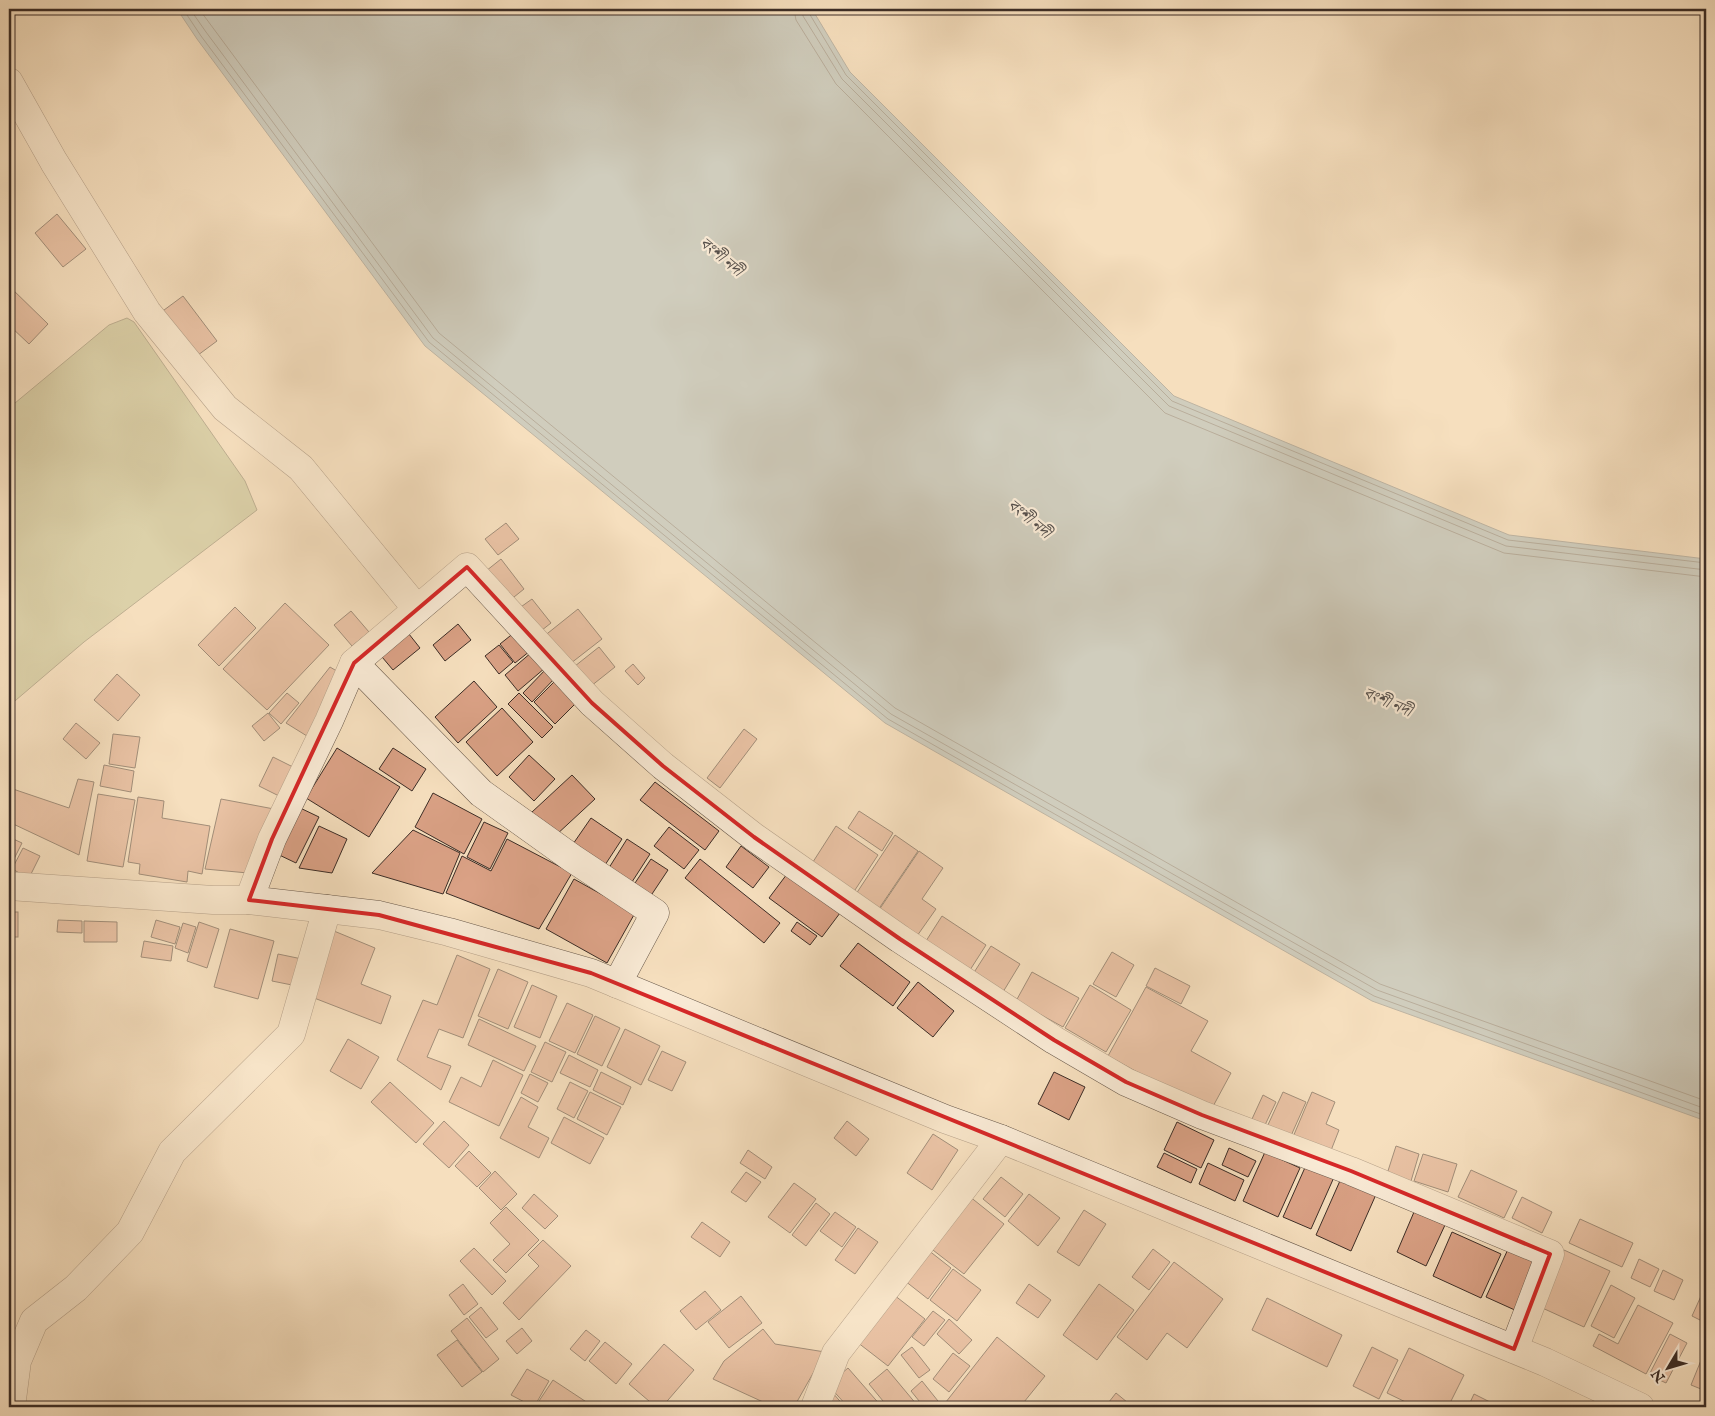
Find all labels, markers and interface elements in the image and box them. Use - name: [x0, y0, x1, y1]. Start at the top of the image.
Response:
- water label: বংশী নদী: [695, 233, 749, 283]
- water label: বংশী নদী: [1003, 495, 1057, 545]
- water label: বংশী নদী: [1360, 683, 1416, 723]
- north arrow: [1642, 1344, 1692, 1394]
- text: N: [1648, 1365, 1670, 1386]

